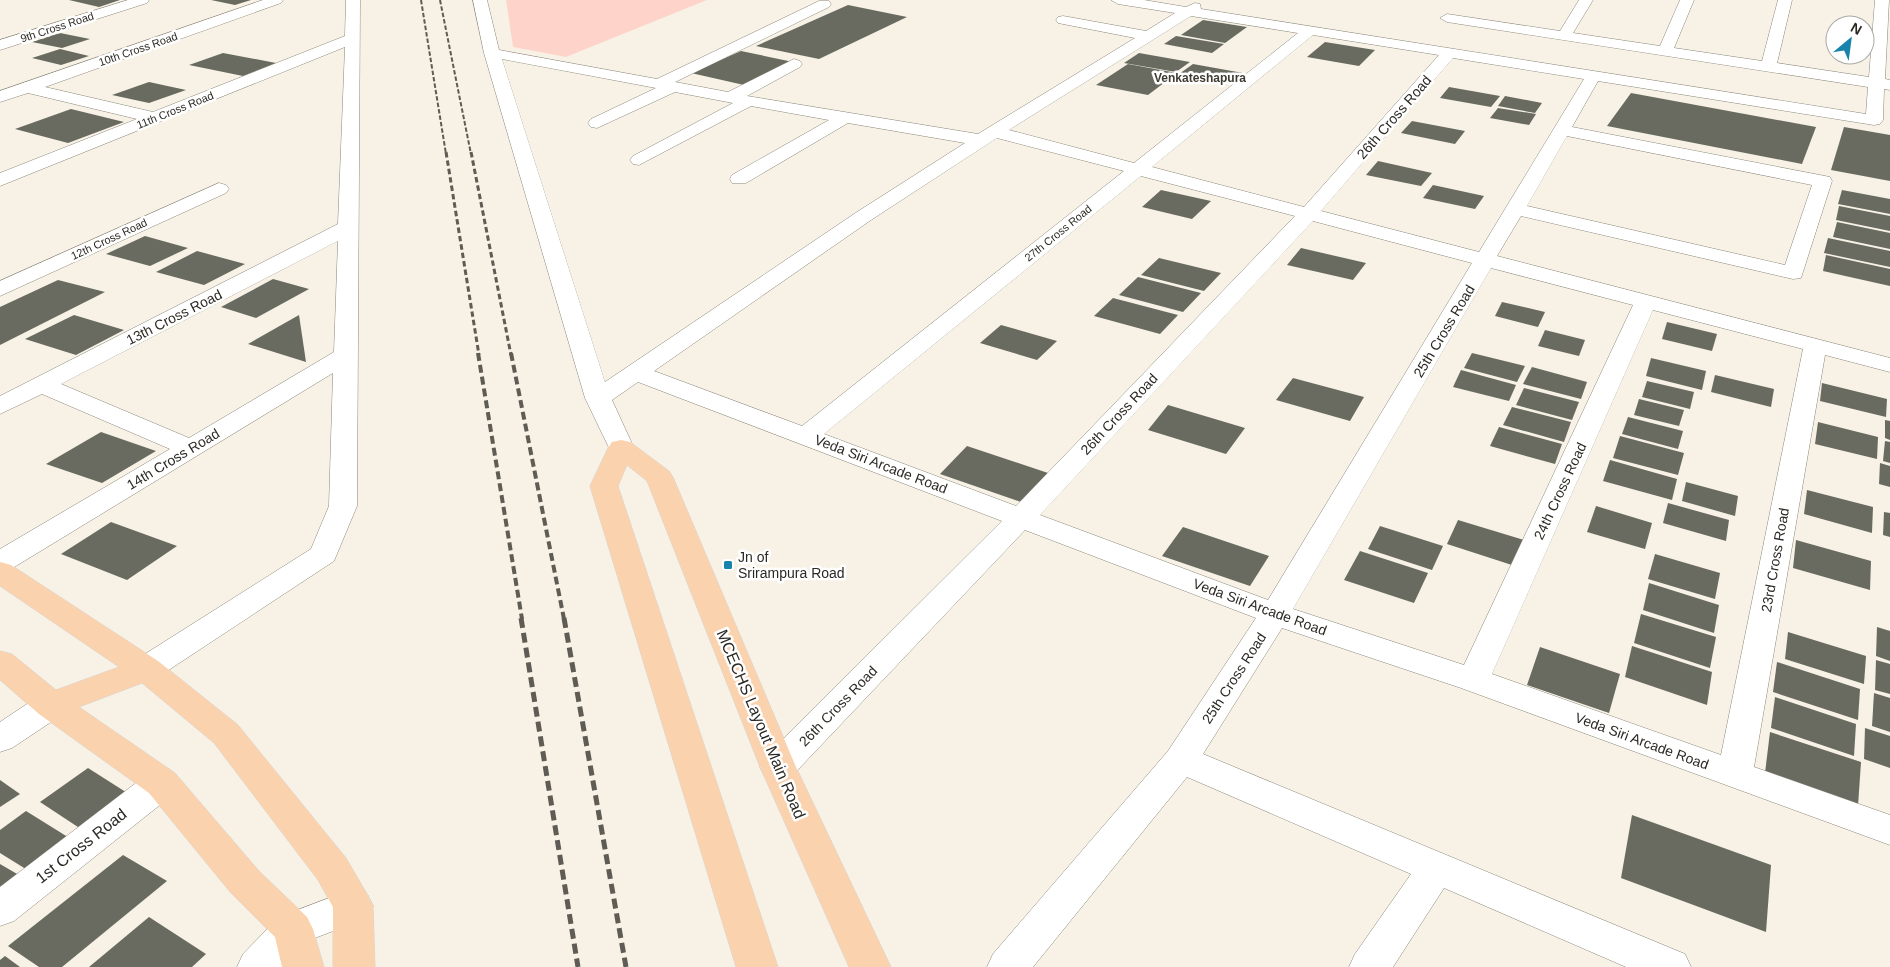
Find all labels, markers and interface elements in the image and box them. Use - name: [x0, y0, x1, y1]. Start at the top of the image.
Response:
- street label: 9th Cross Road: [19, 9, 95, 45]
- north arrow: [1825, 15, 1875, 65]
- text: N: [1848, 19, 1865, 38]
- street label: 10th Cross Road: [97, 30, 179, 68]
- district label: Venkateshapura: [1154, 71, 1246, 85]
- street label: 26th Cross Road: [1353, 72, 1435, 162]
- street label: 11th Cross Road: [135, 89, 215, 131]
- street label: 27th Cross Road: [1022, 202, 1094, 264]
- street label: 12th Cross Road: [69, 216, 149, 262]
- street label: 25th Cross Road: [1410, 282, 1478, 380]
- street label: 13th Cross Road: [124, 286, 224, 348]
- street label: 26th Cross Road: [1077, 370, 1161, 458]
- street label: 14th Cross Road: [124, 425, 222, 493]
- street label: Veda Siri Arcade Road: [812, 431, 950, 497]
- street label: 24th Cross Road: [1531, 440, 1589, 542]
- street label: 23rd Cross Road: [1758, 507, 1792, 613]
- place label: Jn of Srirampura Road: [738, 549, 845, 581]
- marker: Jn of Srirampura Road: [722, 559, 734, 571]
- street label: Veda Siri Arcade Road: [1191, 575, 1329, 639]
- street label: MCECHS Layout Main Road: [713, 627, 809, 821]
- street label: 25th Cross Road: [1199, 630, 1269, 726]
- street label: 26th Cross Road: [796, 663, 880, 749]
- street label: Veda Siri Arcade Road: [1573, 709, 1711, 773]
- street label: 1st Cross Road: [32, 805, 130, 887]

